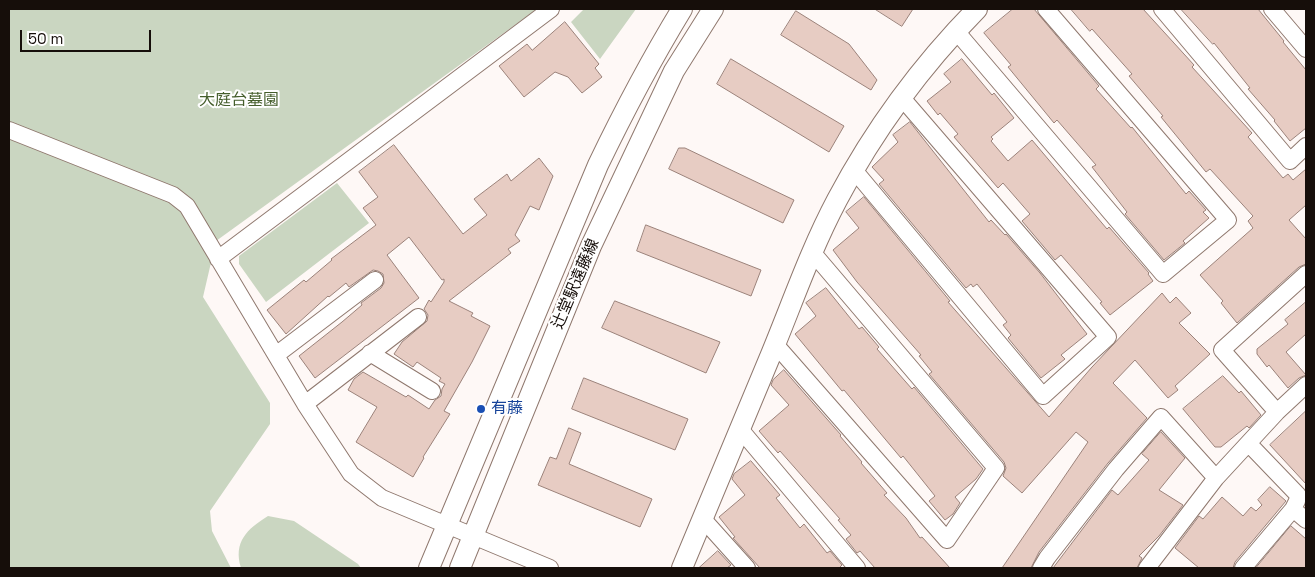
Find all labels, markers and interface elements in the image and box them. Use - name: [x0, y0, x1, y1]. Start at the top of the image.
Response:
- scale bar: [22, 20, 154, 52]
- text: 50 m: [28, 29, 63, 48]
- park label: 大庭台墓園: [199, 91, 279, 111]
- street label: 辻堂駅遠藤線: [548, 236, 604, 332]
- place label: 有藤: [491, 399, 523, 419]
- marker: 有藤: [475, 403, 487, 415]

